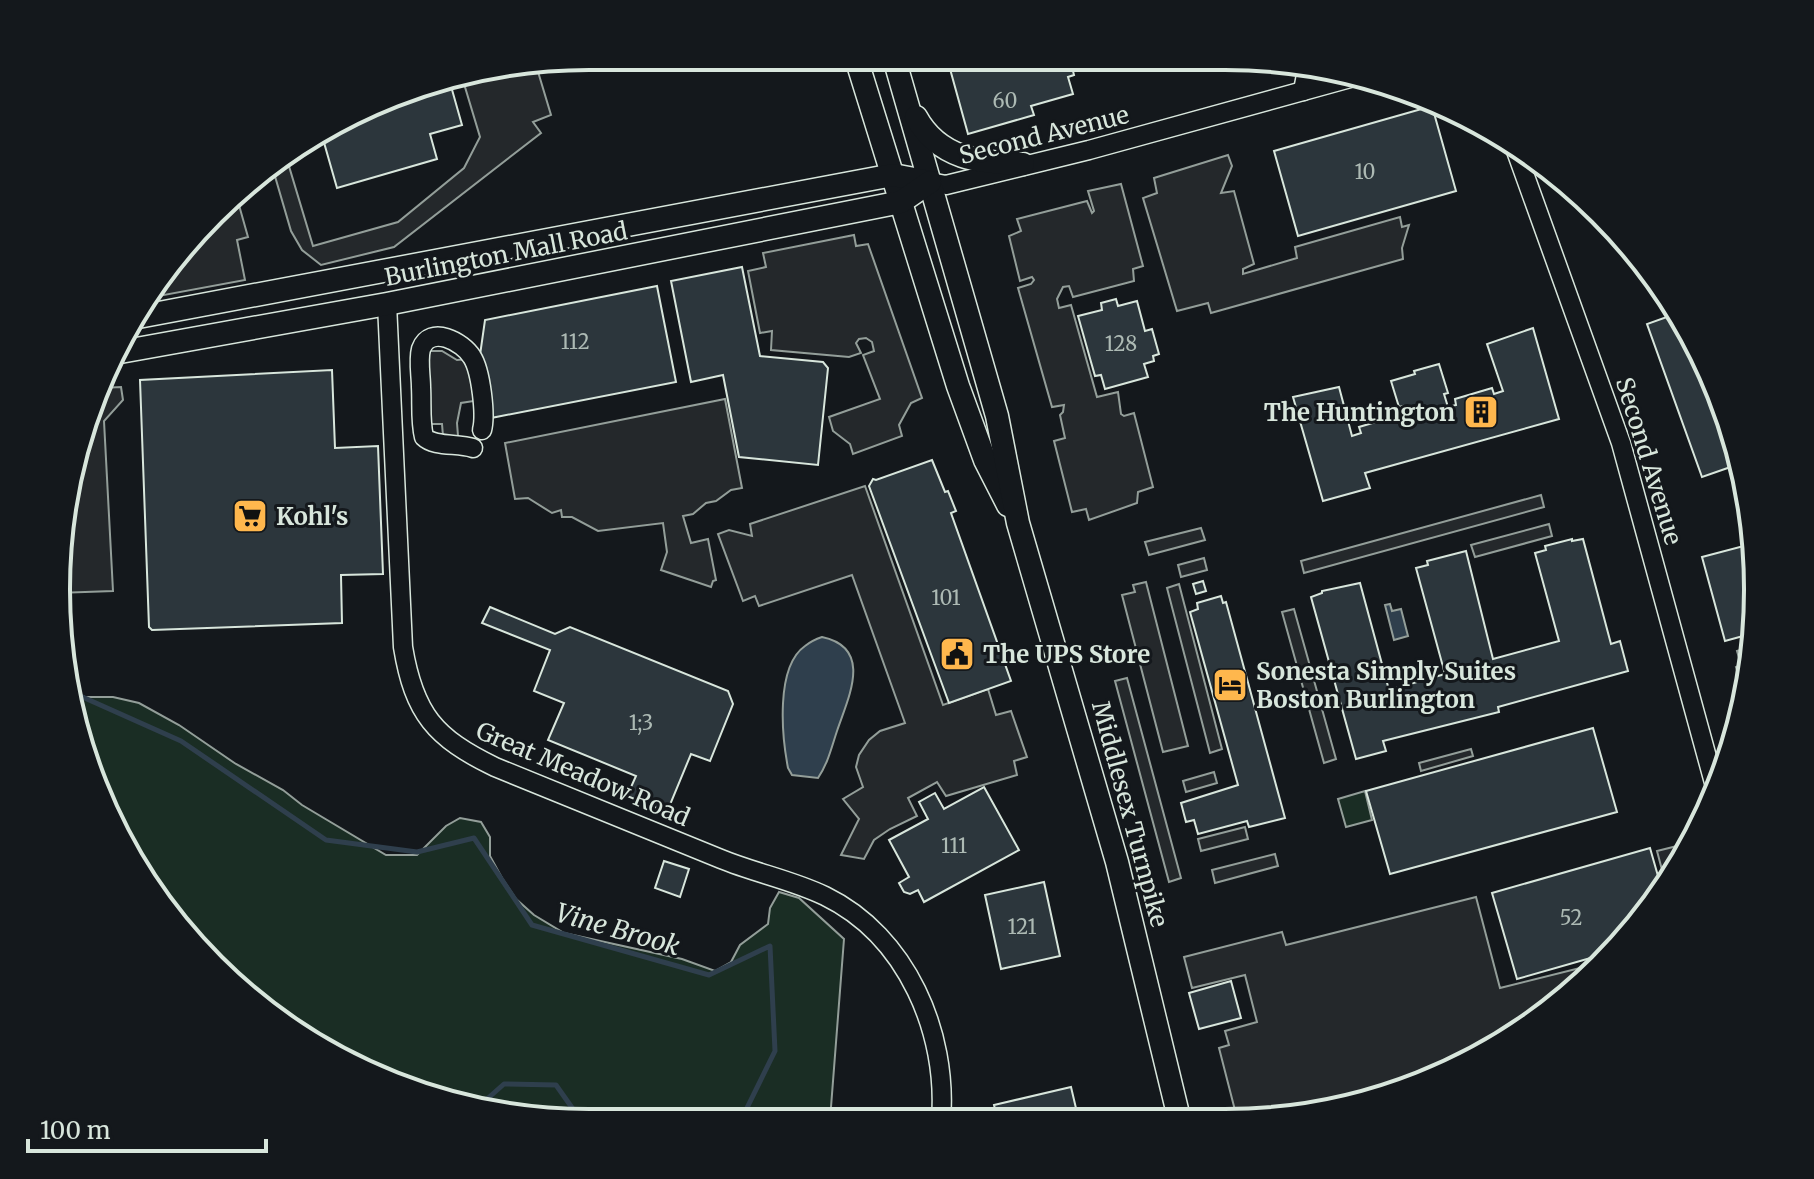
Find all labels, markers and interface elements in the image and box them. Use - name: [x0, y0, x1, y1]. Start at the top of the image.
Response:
- house number: 60: [993, 88, 1017, 113]
- street label: Second Avenue: [956, 99, 1132, 171]
- house number: 10: [1354, 159, 1376, 184]
- street label: Burlington Mall Road: [382, 215, 630, 293]
- house number: 112: [560, 329, 590, 354]
- house number: 128: [1105, 331, 1137, 356]
- street label: Second Avenue: [1609, 373, 1689, 549]
- building icon: The Huntington: [1462, 393, 1500, 431]
- place label: The Huntington: [1264, 397, 1455, 428]
- supermarket icon: Kohl's: [231, 497, 269, 535]
- place label: Kohl's: [276, 501, 348, 532]
- house number: 101: [931, 585, 961, 610]
- public building icon: The UPS Store: [938, 635, 976, 673]
- place label: The UPS Store: [983, 639, 1150, 670]
- place label: Sonesta Simply Suites Boston Burlington: [1256, 656, 1516, 715]
- hotel icon: Sonesta Simply Suites Boston Burlington: [1211, 666, 1249, 704]
- street label: Middlesex Turnpike: [1085, 698, 1175, 930]
- house number: 1;3: [629, 710, 653, 736]
- street label: Great Meadow Road: [471, 715, 695, 833]
- house number: 111: [941, 833, 967, 858]
- water label: Vine Brook: [552, 896, 684, 962]
- house number: 52: [1560, 905, 1582, 930]
- house number: 121: [1007, 914, 1037, 939]
- scale bar: [28, 1103, 266, 1153]
- text: 100 m: [40, 1115, 111, 1146]

